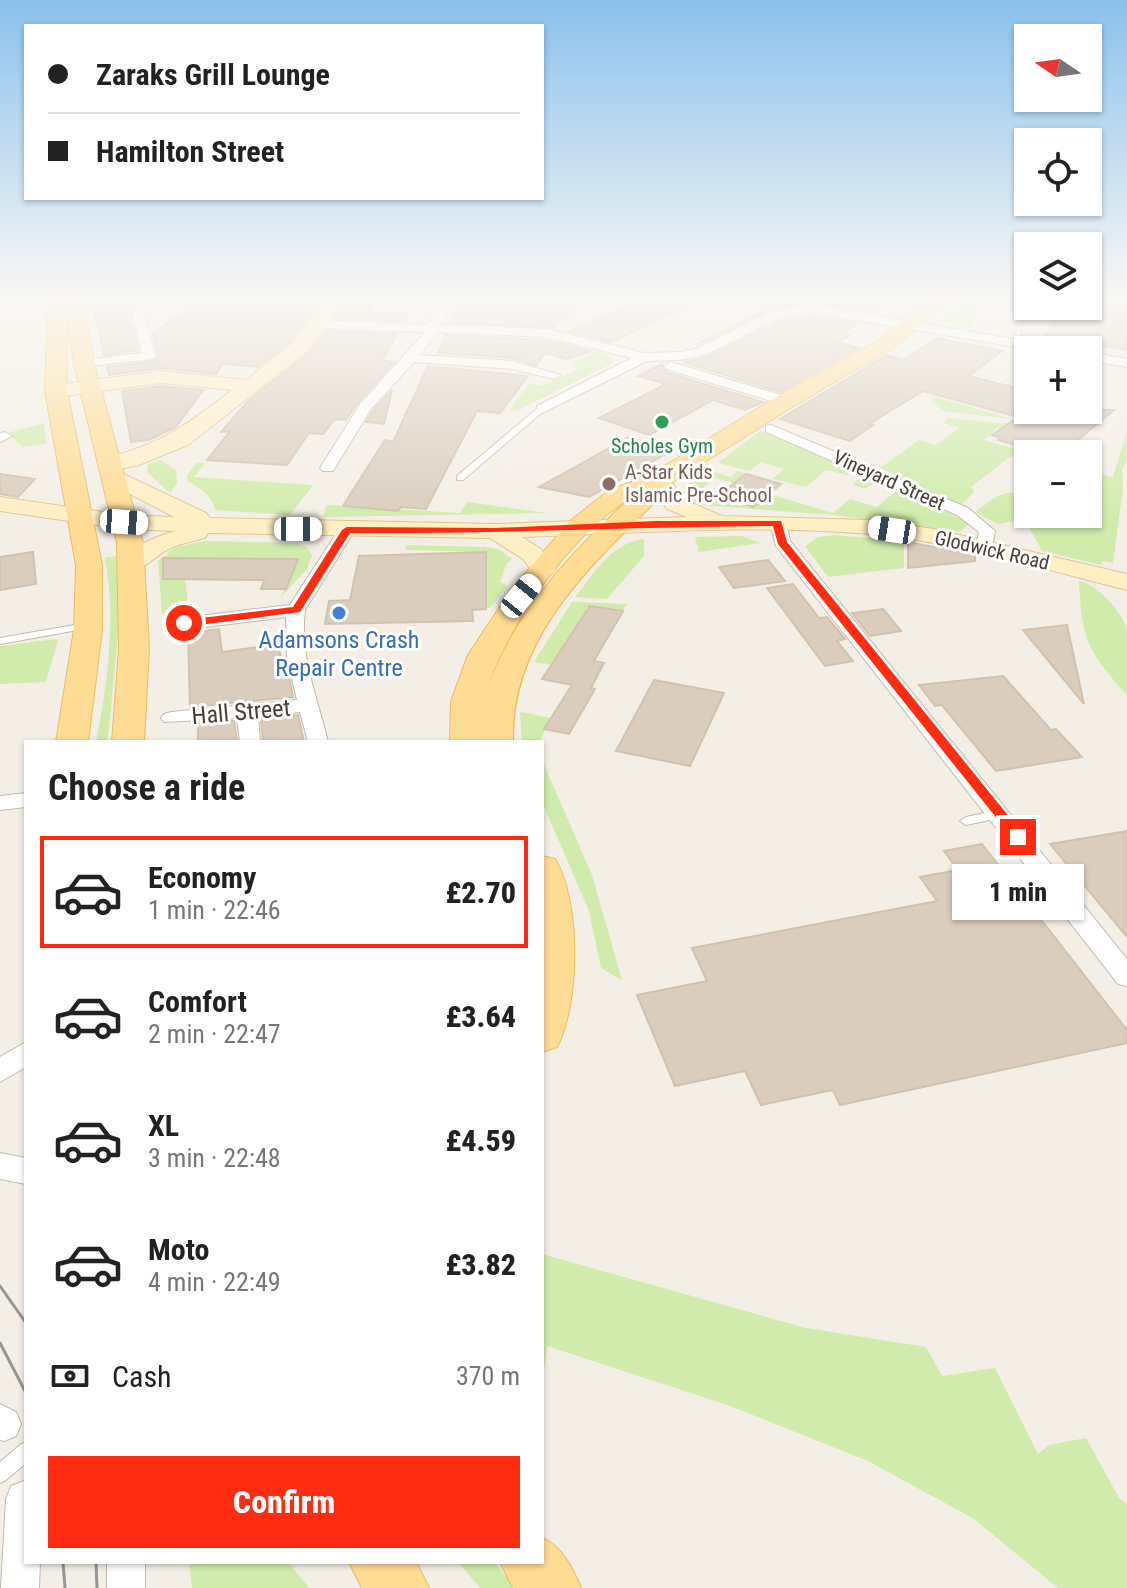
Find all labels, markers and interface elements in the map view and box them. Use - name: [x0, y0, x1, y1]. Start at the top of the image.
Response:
- north arrow: [1014, 24, 1102, 112]
- map controls: [1014, 24, 1102, 528]
- text: Zaraks Grill Lounge: [96, 57, 330, 92]
- button: locate: [1014, 128, 1102, 216]
- text: Hamilton Street: [96, 134, 284, 169]
- button: layers: [1014, 232, 1102, 320]
- button: +: [1014, 336, 1102, 424]
- marker: Scholes Gym: [653, 413, 671, 431]
- place label: Scholes Gym: [611, 434, 713, 458]
- button: −: [1014, 440, 1102, 528]
- street label: Vineyard Street: [829, 445, 949, 515]
- place label: A-Star Kids Islamic Pre-School: [625, 460, 772, 507]
- marker: A-Star Kids Islamic Pre-School: [600, 475, 618, 493]
- car: [99, 508, 149, 536]
- car: [866, 514, 918, 546]
- car: [274, 517, 322, 541]
- street label: Glodwick Road: [932, 525, 1052, 575]
- car: [497, 570, 545, 622]
- marker: Adamsons Crash Repair Centre: [330, 604, 348, 622]
- route start: [166, 605, 202, 641]
- place label: Adamsons Crash Repair Centre: [259, 626, 419, 682]
- street label: Hall Street: [190, 694, 292, 730]
- text: Choose a ride: [48, 767, 245, 809]
- route end: [1000, 819, 1036, 855]
- icon: car: [52, 856, 124, 928]
- text: Economy: [148, 860, 256, 895]
- callout: 1 min: [952, 865, 1084, 921]
- text: £2.70: [446, 875, 516, 910]
- text: 1 min: [989, 877, 1047, 907]
- text: 1 min · 22:46: [148, 895, 281, 925]
- icon: car: [52, 980, 124, 1052]
- text: Comfort: [148, 984, 247, 1019]
- text: £3.64: [446, 999, 516, 1034]
- text: 2 min · 22:47: [148, 1019, 281, 1049]
- icon: car: [52, 1104, 124, 1176]
- text: XL: [148, 1108, 179, 1143]
- text: £4.59: [446, 1123, 516, 1158]
- text: 3 min · 22:48: [148, 1143, 281, 1173]
- icon: car: [52, 1228, 124, 1300]
- text: Moto: [148, 1232, 209, 1267]
- text: £3.82: [446, 1247, 516, 1282]
- text: 4 min · 22:49: [148, 1267, 281, 1297]
- icon: cash: [48, 1354, 92, 1398]
- text: Cash: [112, 1359, 172, 1394]
- text: 370 m: [456, 1361, 520, 1391]
- button: Confirm: [48, 1456, 520, 1548]

